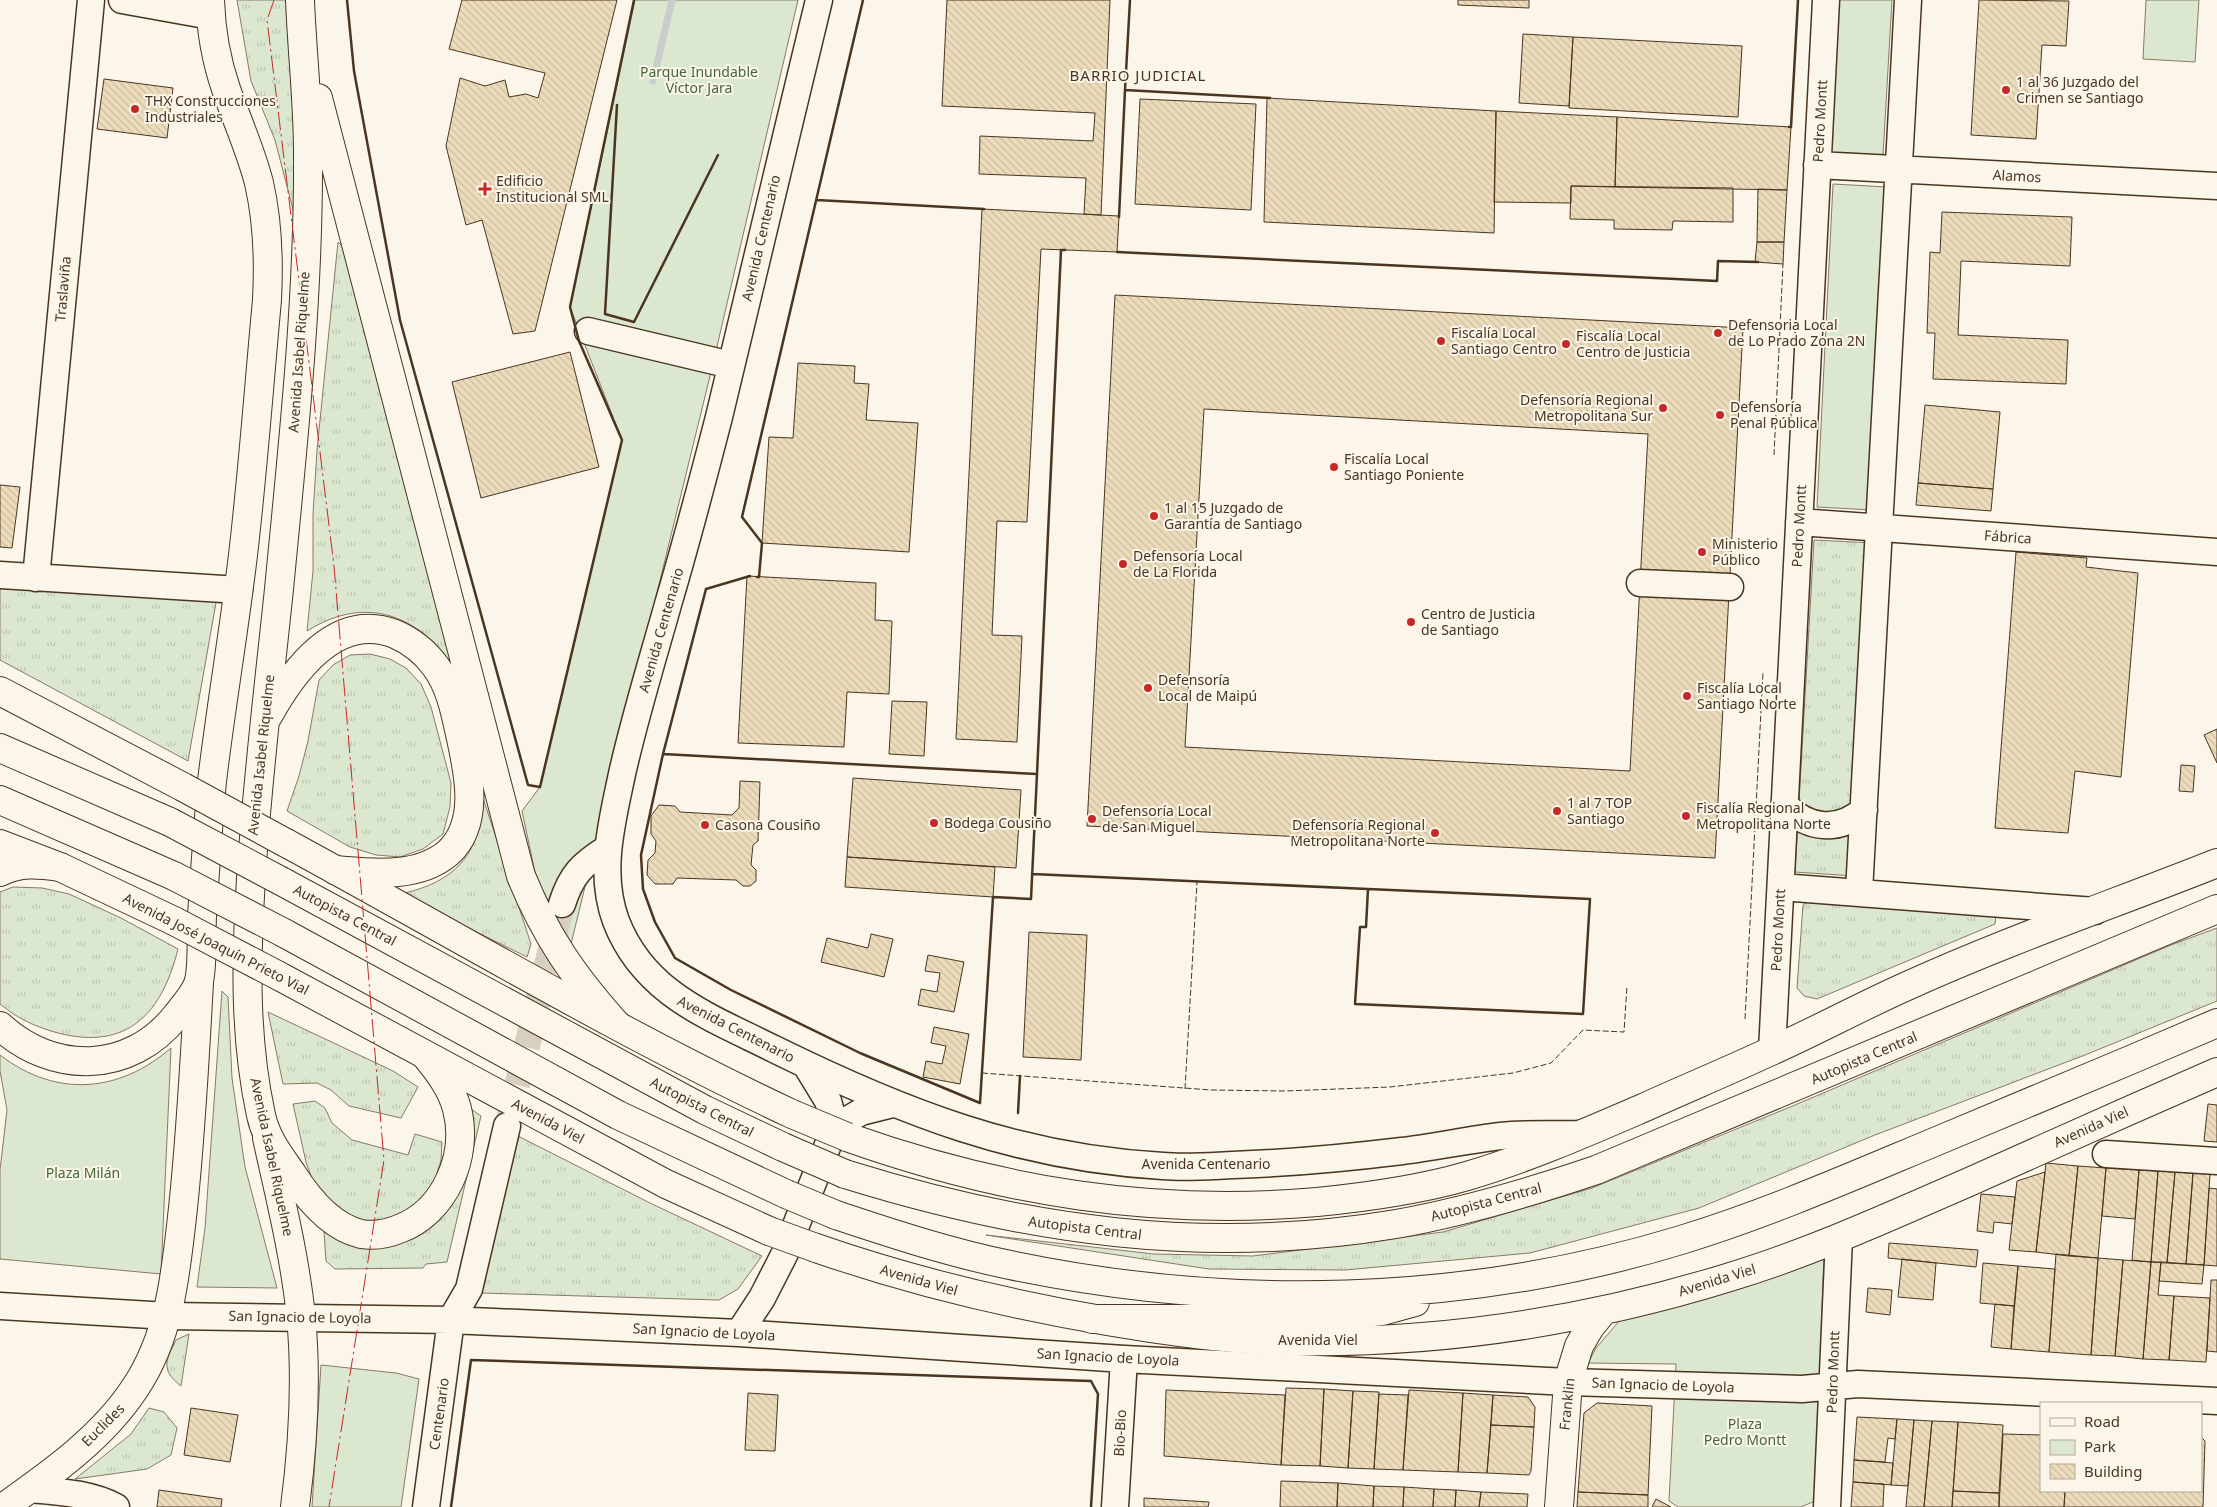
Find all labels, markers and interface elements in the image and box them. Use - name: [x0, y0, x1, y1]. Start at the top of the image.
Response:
- park label: Parque Inundable Víctor Jara: [640, 62, 758, 97]
- district label: BARRIO JUDICIAL: [1070, 65, 1206, 85]
- place label: 1 al 36 Juzgado del Crimen se Santiago: [2016, 72, 2144, 107]
- street label: Pedro Montt: [1808, 79, 1831, 163]
- marker: 1 al 36 Juzgado del Crimen se Santiago: [2000, 84, 2012, 96]
- place label: THX Construcciones Industriales: [145, 91, 276, 126]
- marker: THX Construcciones Industriales: [129, 103, 141, 115]
- street label: Alamos: [1992, 165, 2042, 186]
- place label: Edificio Institucional SML: [496, 171, 609, 206]
- street label: Avenida Centenario: [737, 173, 784, 303]
- marker: Edificio Institucional SML: [478, 182, 492, 196]
- street label: Traslaviña: [50, 255, 75, 323]
- street label: Avenida Isabel Riquelme: [283, 271, 314, 433]
- place label: Defensoria Local de Lo Prado Zona 2N: [1728, 315, 1865, 350]
- place label: Fiscalía Local Santiago Centro: [1451, 323, 1557, 358]
- place label: Fiscalía Local Centro de Justicia: [1576, 326, 1690, 361]
- marker: Defensoria Local de Lo Prado Zona 2N: [1712, 327, 1724, 339]
- marker: Fiscalía Local Santiago Centro: [1435, 335, 1447, 347]
- marker: Fiscalía Local Centro de Justicia: [1560, 338, 1572, 350]
- place label: Defensoría Regional Metropolitana Sur: [1520, 390, 1653, 425]
- place label: Defensoría Penal Pública: [1730, 397, 1818, 432]
- marker: Defensoría Regional Metropolitana Sur: [1657, 402, 1669, 414]
- marker: Defensoría Penal Pública: [1714, 409, 1726, 421]
- place label: Fiscalía Local Santiago Poniente: [1344, 449, 1464, 484]
- marker: Fiscalía Local Santiago Poniente: [1328, 461, 1340, 473]
- street label: Pedro Montt: [1787, 484, 1810, 568]
- place label: 1 al 15 Juzgado de Garantía de Santiago: [1164, 498, 1302, 533]
- marker: 1 al 15 Juzgado de Garantía de Santiago: [1148, 510, 1160, 522]
- street label: Fábrica: [1984, 525, 2032, 548]
- place label: Ministerio Público: [1712, 534, 1778, 569]
- place label: Defensoría Local de La Florida: [1133, 546, 1243, 581]
- marker: Ministerio Público: [1696, 546, 1708, 558]
- marker: Defensoría Local de La Florida: [1117, 558, 1129, 570]
- street label: Avenida Centenario: [634, 565, 687, 695]
- place label: Centro de Justicia de Santiago: [1421, 604, 1535, 639]
- marker: Centro de Justicia de Santiago: [1405, 616, 1417, 628]
- place label: Defensoría Local de Maipú: [1158, 670, 1257, 705]
- street label: Avenida Isabel Riquelme: [243, 674, 278, 836]
- place label: Fiscalía Local Santiago Norte: [1697, 678, 1796, 713]
- marker: Defensoría Local de Maipú: [1142, 682, 1154, 694]
- marker: Fiscalía Local Santiago Norte: [1681, 690, 1693, 702]
- place label: 1 al 7 TOP Santiago: [1567, 793, 1632, 828]
- place label: Fiscalía Regional Metropolitana Norte: [1696, 798, 1831, 833]
- place label: Defensoría Local de San Miguel: [1102, 801, 1212, 836]
- marker: 1 al 7 TOP Santiago: [1551, 805, 1563, 817]
- marker: Fiscalía Regional Metropolitana Norte: [1680, 810, 1692, 822]
- place label: Bodega Cousiño: [944, 813, 1052, 832]
- marker: Defensoría Local de San Miguel: [1086, 813, 1098, 825]
- place label: Casona Cousiño: [715, 815, 820, 834]
- place label: Defensoría Regional Metropolitana Norte: [1290, 815, 1425, 850]
- marker: Bodega Cousiño: [928, 817, 940, 829]
- marker: Casona Cousiño: [699, 819, 711, 831]
- marker: Defensoría Regional Metropolitana Norte: [1429, 827, 1441, 839]
- street label: Autopista Central: [290, 879, 400, 950]
- street label: Avenida José Joaquín Prieto Vial: [120, 888, 313, 999]
- street label: Pedro Montt: [1766, 888, 1789, 972]
- street label: Avenida Centenario: [674, 991, 798, 1066]
- street label: Autopista Central: [1808, 1027, 1920, 1089]
- street label: Autopista Central: [647, 1072, 757, 1141]
- street label: Avenida Isabel Riquelme: [246, 1076, 299, 1238]
- street label: Avenida Viel: [509, 1093, 588, 1148]
- street label: Avenida Viel: [2050, 1102, 2131, 1151]
- street label: Avenida Centenario: [1141, 1154, 1271, 1173]
- park label: Plaza Milán: [46, 1163, 120, 1182]
- street label: Autopista Central: [1428, 1178, 1543, 1225]
- street label: Autopista Central: [1027, 1211, 1143, 1244]
- street label: Avenida Viel: [878, 1259, 960, 1300]
- street label: Avenida Viel: [1676, 1259, 1758, 1300]
- street label: San Ignacio de Loyola: [228, 1306, 372, 1327]
- street label: San Ignacio de Loyola: [632, 1318, 776, 1345]
- street label: Avenida Viel: [1278, 1330, 1358, 1349]
- street label: Pedro Montt: [1822, 1330, 1843, 1414]
- street label: San Ignacio de Loyola: [1036, 1343, 1180, 1370]
- street label: San Ignacio de Loyola: [1591, 1373, 1735, 1396]
- street label: Centenario: [424, 1377, 453, 1451]
- street label: Franklin: [1554, 1377, 1579, 1431]
- street label: Euclides: [77, 1399, 129, 1450]
- legend: [2040, 1402, 2202, 1492]
- street label: Bio-Bio: [1109, 1409, 1130, 1457]
- text: Road: [2084, 1411, 2120, 1431]
- park label: Plaza Pedro Montt: [1704, 1414, 1786, 1449]
- text: Park: [2084, 1436, 2116, 1456]
- text: Building: [2084, 1461, 2142, 1481]

